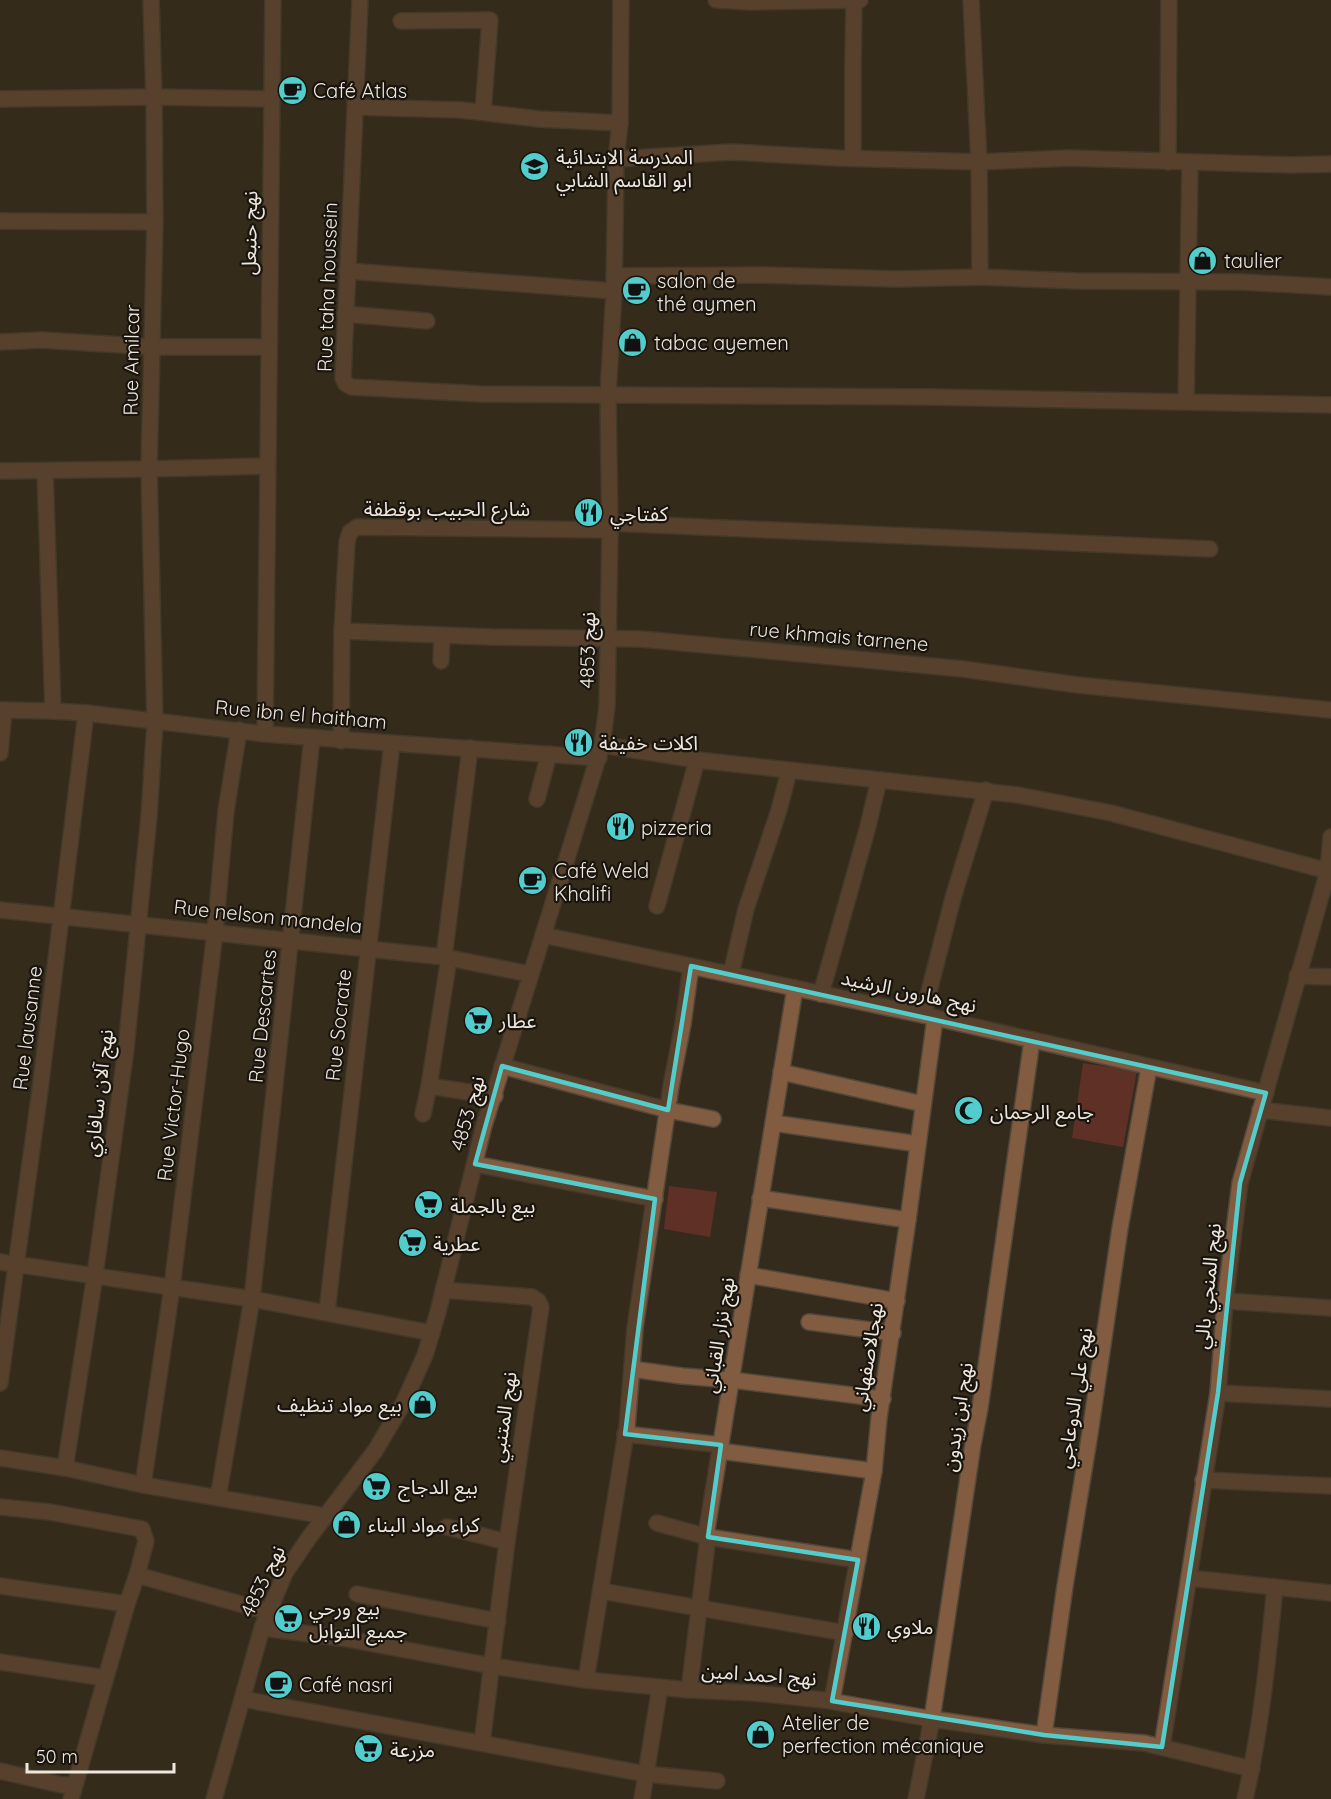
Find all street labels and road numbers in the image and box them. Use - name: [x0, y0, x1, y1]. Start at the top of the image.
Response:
- street label: نهج حنبعل: [236, 191, 265, 276]
- street label: Rue taha houssein: [312, 202, 342, 372]
- street label: Rue Amilcar: [118, 304, 144, 416]
- street label: شارع الحبيب بوقطفة: [364, 496, 530, 524]
- street label: نهج 4853: [574, 611, 603, 689]
- street label: rue khmais tarnene: [748, 616, 930, 656]
- street label: Rue ibn el haitham: [214, 694, 388, 734]
- street label: Rue nelson mandela: [173, 894, 363, 938]
- street label: Rue Descartes: [243, 948, 281, 1084]
- street label: Rue lausanne: [7, 964, 47, 1092]
- street label: نهج هارون الرشيد: [838, 964, 979, 1020]
- street label: Rue Socrate: [320, 968, 356, 1082]
- street label: Rue Victor-Hugo: [151, 1027, 195, 1183]
- street label: نهج آلان سافاري: [78, 1028, 122, 1159]
- street label: نهج 4853: [444, 1073, 492, 1154]
- street label: نهج المنجي بالي: [1188, 1222, 1230, 1351]
- street label: نهج نزار القباني: [697, 1275, 743, 1395]
- street label: نهجالاصفهاني: [846, 1301, 892, 1414]
- street label: نهج علي الدوعاجي: [1051, 1326, 1101, 1471]
- street label: نهج ابن زيدون: [936, 1361, 981, 1474]
- street label: نهج المتنبي: [484, 1370, 525, 1464]
- street label: نهج 4853: [234, 1541, 293, 1622]
- street label: نهج احمد امين: [700, 1658, 817, 1693]

